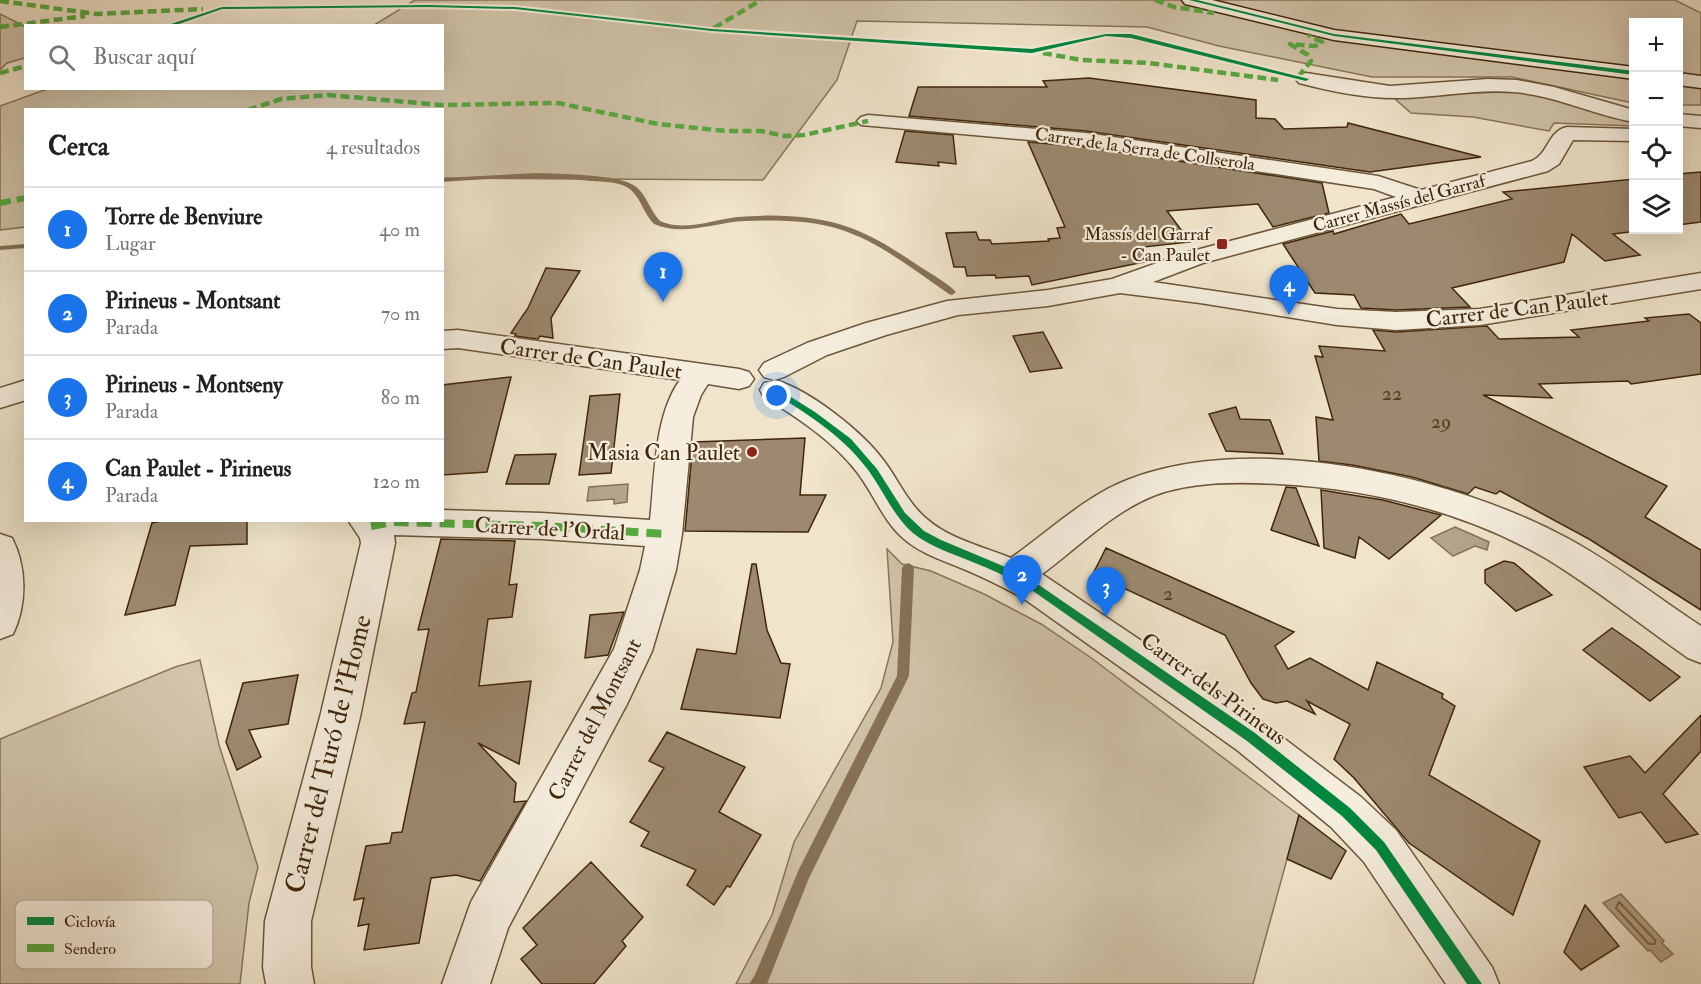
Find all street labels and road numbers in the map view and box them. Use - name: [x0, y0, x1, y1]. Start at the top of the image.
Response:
- street label: Carrer de la Serra de Collserola: [1033, 123, 1257, 176]
- street label: Carrer Massís del Garraf: [1310, 169, 1491, 238]
- street label: Carrer de Can Paulet: [1424, 284, 1610, 334]
- street label: Carrer de Can Paulet: [498, 332, 684, 386]
- street label: Carrer de l'Ordal: [474, 511, 626, 547]
- street label: Carrer del Turó de l'Home: [278, 611, 379, 897]
- street label: Carrer dels Pirineus: [1135, 627, 1292, 751]
- street label: Carrer del Montsant: [542, 634, 648, 805]

